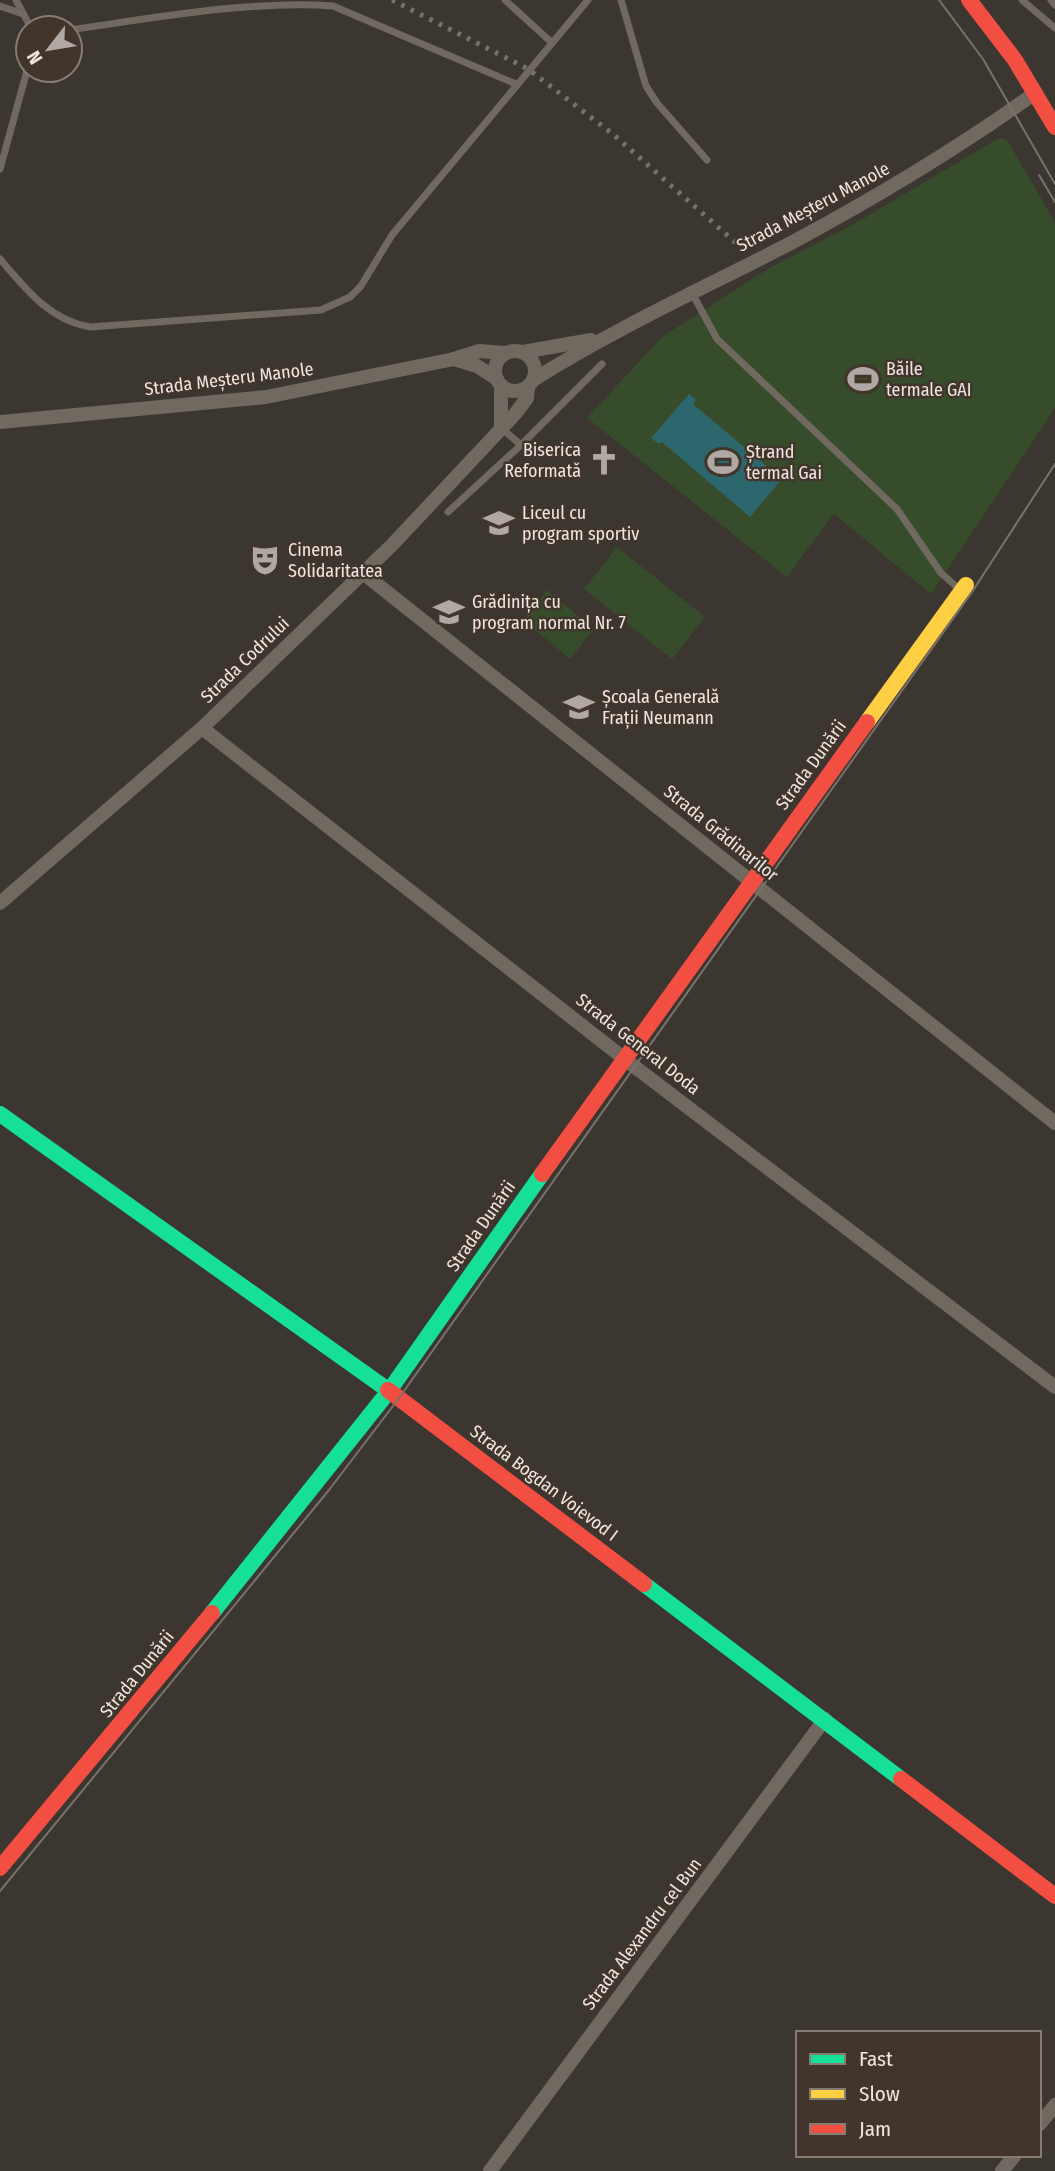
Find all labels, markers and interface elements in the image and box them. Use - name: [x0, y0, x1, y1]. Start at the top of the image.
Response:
- north arrow: [14, 14, 84, 84]
- text: N: [22, 47, 48, 68]
- street label: Strada Meșteru Manole: [733, 157, 893, 257]
- street label: Strada Meșteru Manole: [143, 358, 315, 400]
- place label: Băile termale GAI: [886, 358, 972, 401]
- sports icon: Băile termale GAI: [846, 362, 880, 396]
- place label: Biserica Reformată: [504, 439, 581, 482]
- place label: Ștrand termal Gai: [746, 441, 822, 484]
- church icon: Biserica Reformată: [587, 443, 621, 477]
- sports icon: Ștrand termal Gai: [706, 445, 740, 479]
- place label: Liceul cu program sportiv: [522, 502, 639, 545]
- school or university icon: Liceul cu program sportiv: [482, 506, 516, 540]
- place label: Cinema Solidaritatea: [288, 539, 383, 582]
- theatre icon: Cinema Solidaritatea: [248, 543, 282, 577]
- place label: Grădinița cu program normal Nr. 7: [472, 591, 626, 634]
- school or university icon: Grădinița cu program normal Nr. 7: [432, 595, 466, 629]
- street label: Strada Codrului: [196, 612, 294, 708]
- place label: Școala Generală Frații Neumann: [602, 686, 720, 729]
- school or university icon: Școala Generală Frații Neumann: [562, 690, 596, 724]
- street label: Strada Dunării: [771, 716, 851, 814]
- street label: Strada Grădinarilor: [659, 780, 783, 886]
- street label: Strada General Doda: [572, 989, 705, 1099]
- street label: Strada Dunării: [442, 1176, 520, 1276]
- street label: Strada Bogdan Voievod I: [466, 1420, 622, 1546]
- street label: Strada Dunării: [95, 1626, 179, 1722]
- street label: Strada Alexandru cel Bun: [578, 1854, 706, 2014]
- legend: [796, 2031, 1041, 2157]
- text: Fast: [859, 2046, 893, 2072]
- text: Slow: [859, 2081, 900, 2107]
- text: Jam: [859, 2116, 891, 2142]

